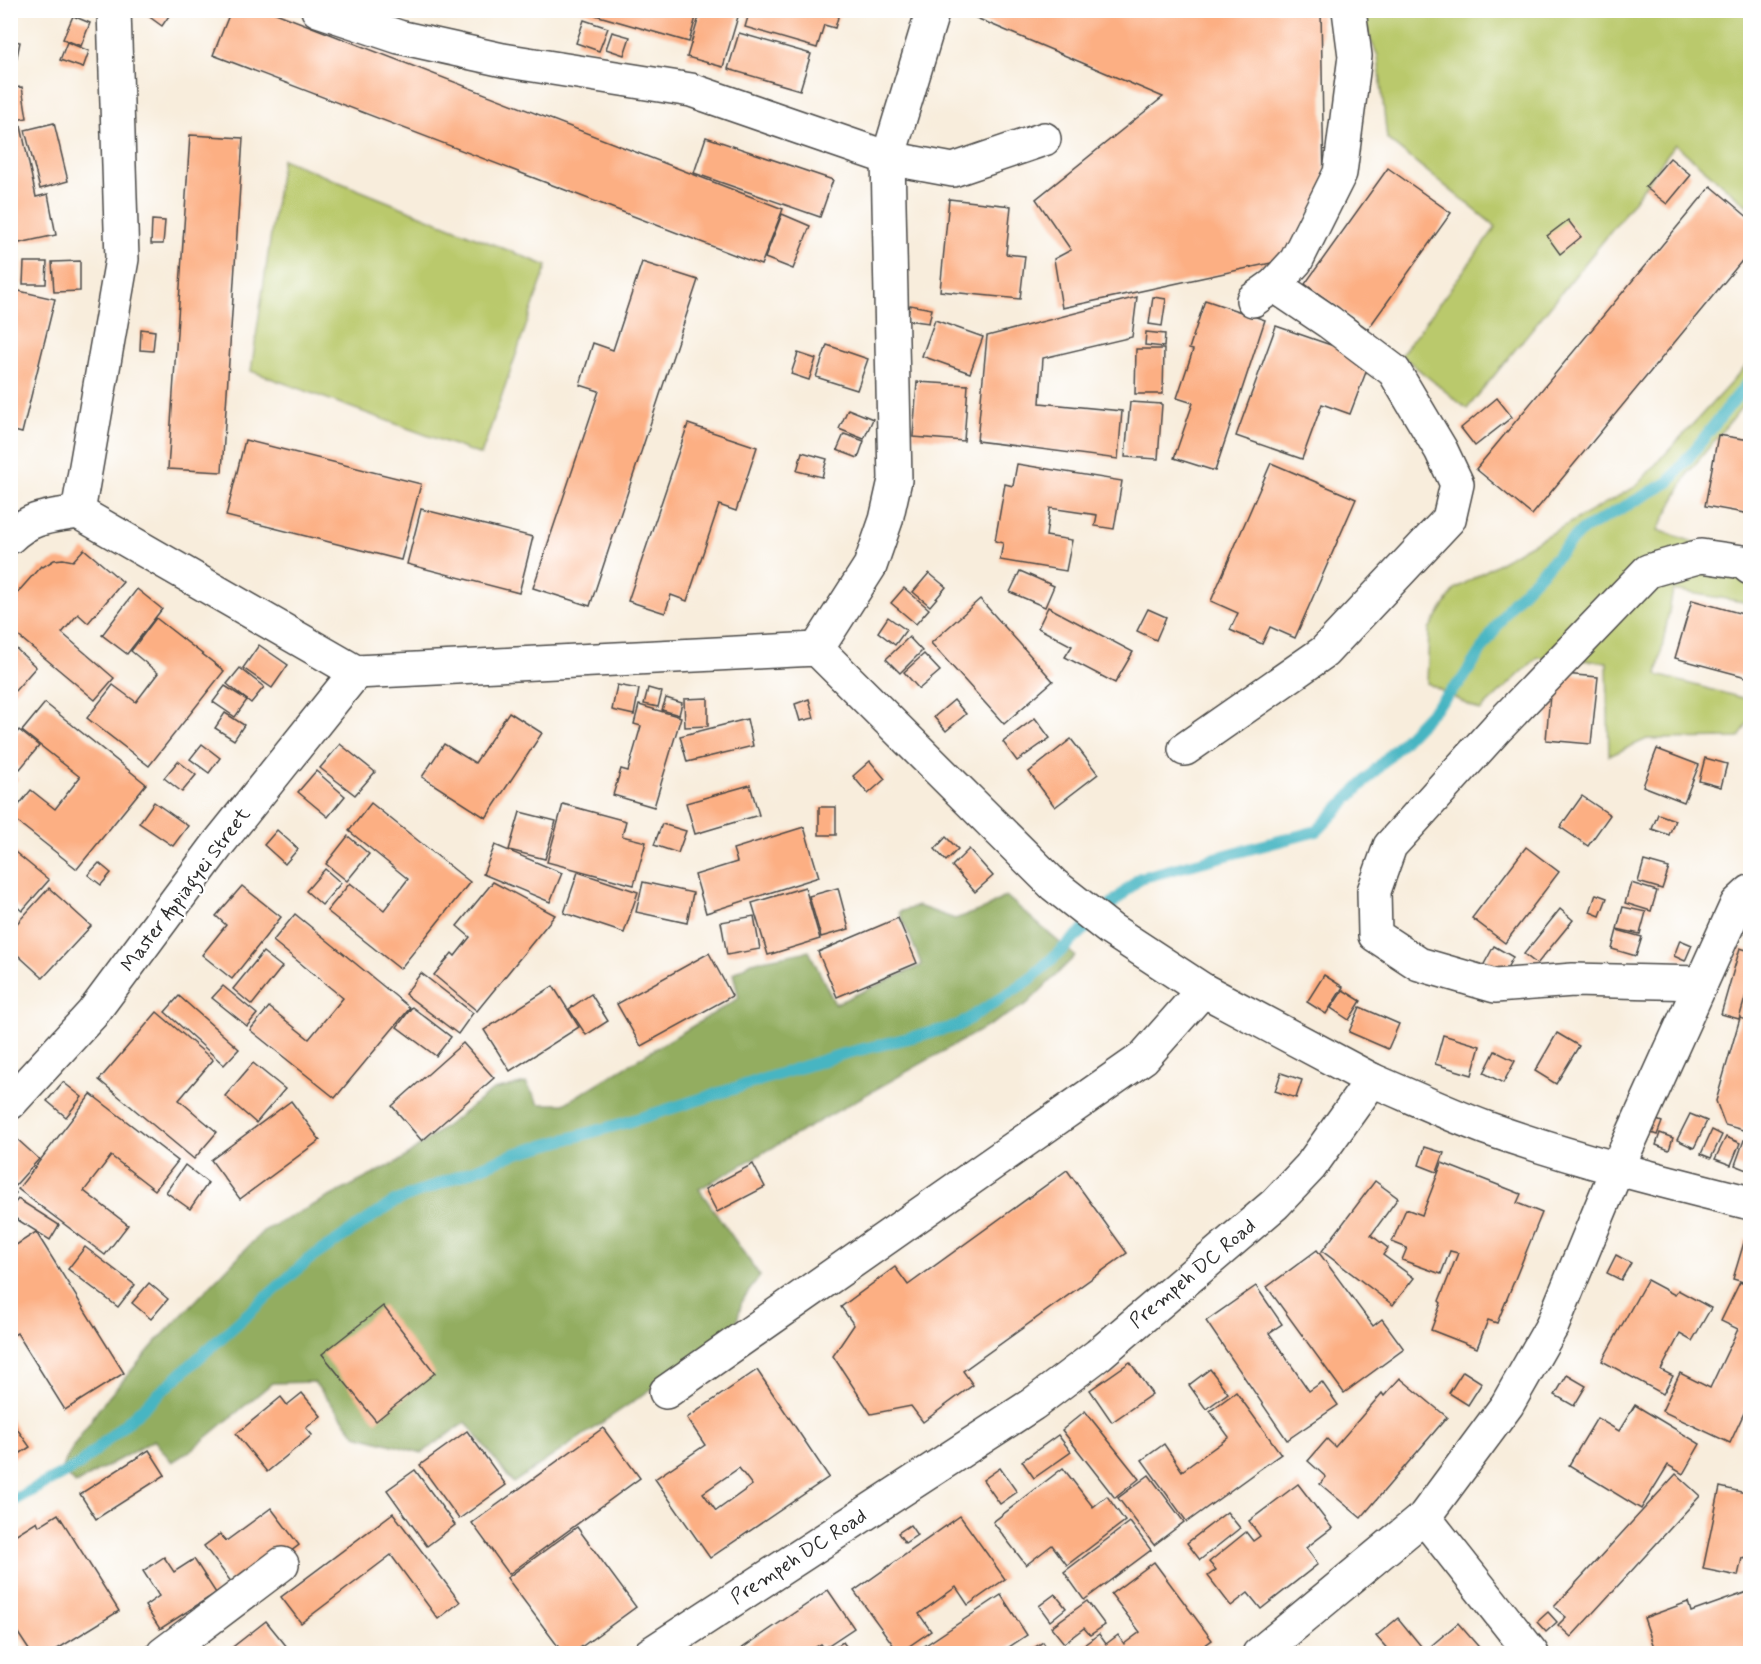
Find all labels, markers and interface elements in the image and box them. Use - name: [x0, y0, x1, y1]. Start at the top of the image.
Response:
- street label: Master Appiagyei Street: [115, 802, 259, 979]
- street label: Prempeh DC Road: [1124, 1213, 1262, 1335]
- street label: Prempeh DC Road: [726, 1503, 872, 1611]

